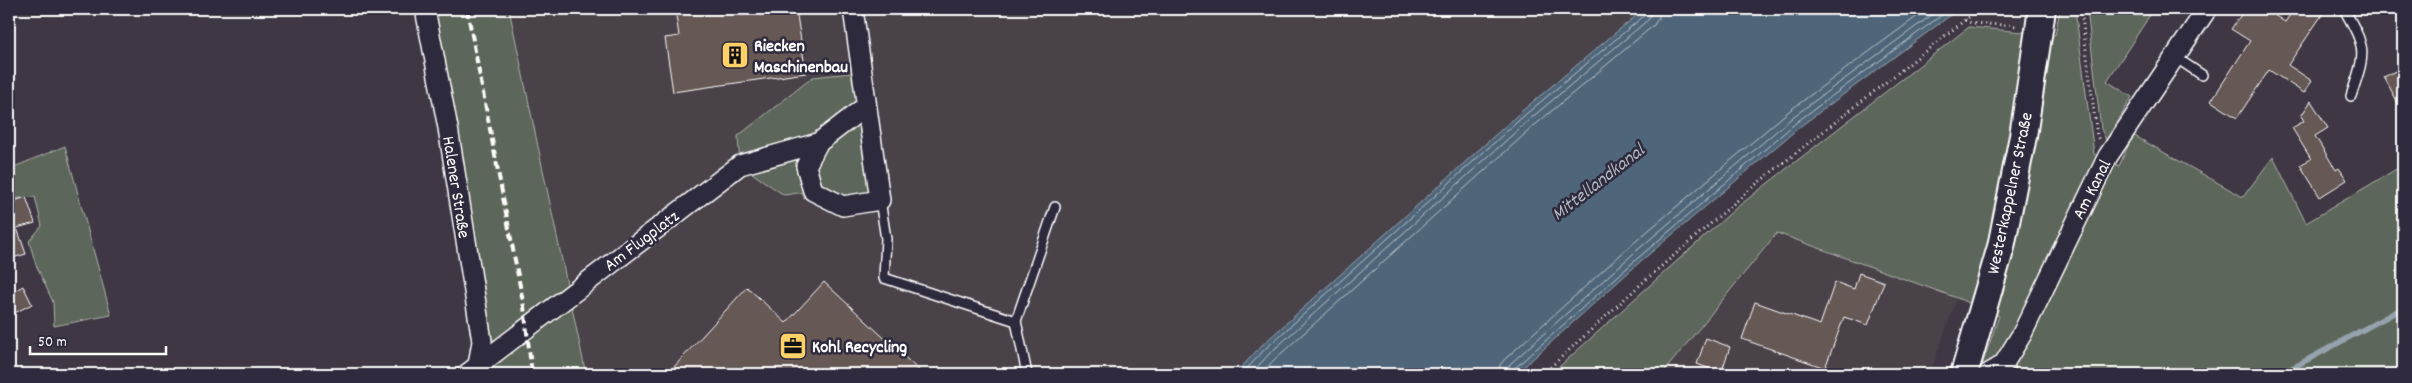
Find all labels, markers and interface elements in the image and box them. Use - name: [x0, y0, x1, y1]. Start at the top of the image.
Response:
- place label: Riecken Maschinenbau: [754, 35, 848, 81]
- building icon: Riecken Maschinenbau: [720, 40, 750, 70]
- street label: Westerkappelner Straße: [1982, 110, 2041, 277]
- street label: Halener Straße: [434, 135, 475, 240]
- water label: Mittellandkanal: [1547, 138, 1653, 229]
- street label: Am Kanal: [2068, 155, 2119, 224]
- street label: Am Flugplatz: [600, 205, 686, 279]
- scale bar: [30, 323, 166, 355]
- office icon: Kohl Recycling: [778, 331, 808, 361]
- text: 50 m: [38, 332, 67, 354]
- place label: Kohl Recycling: [812, 336, 907, 361]

